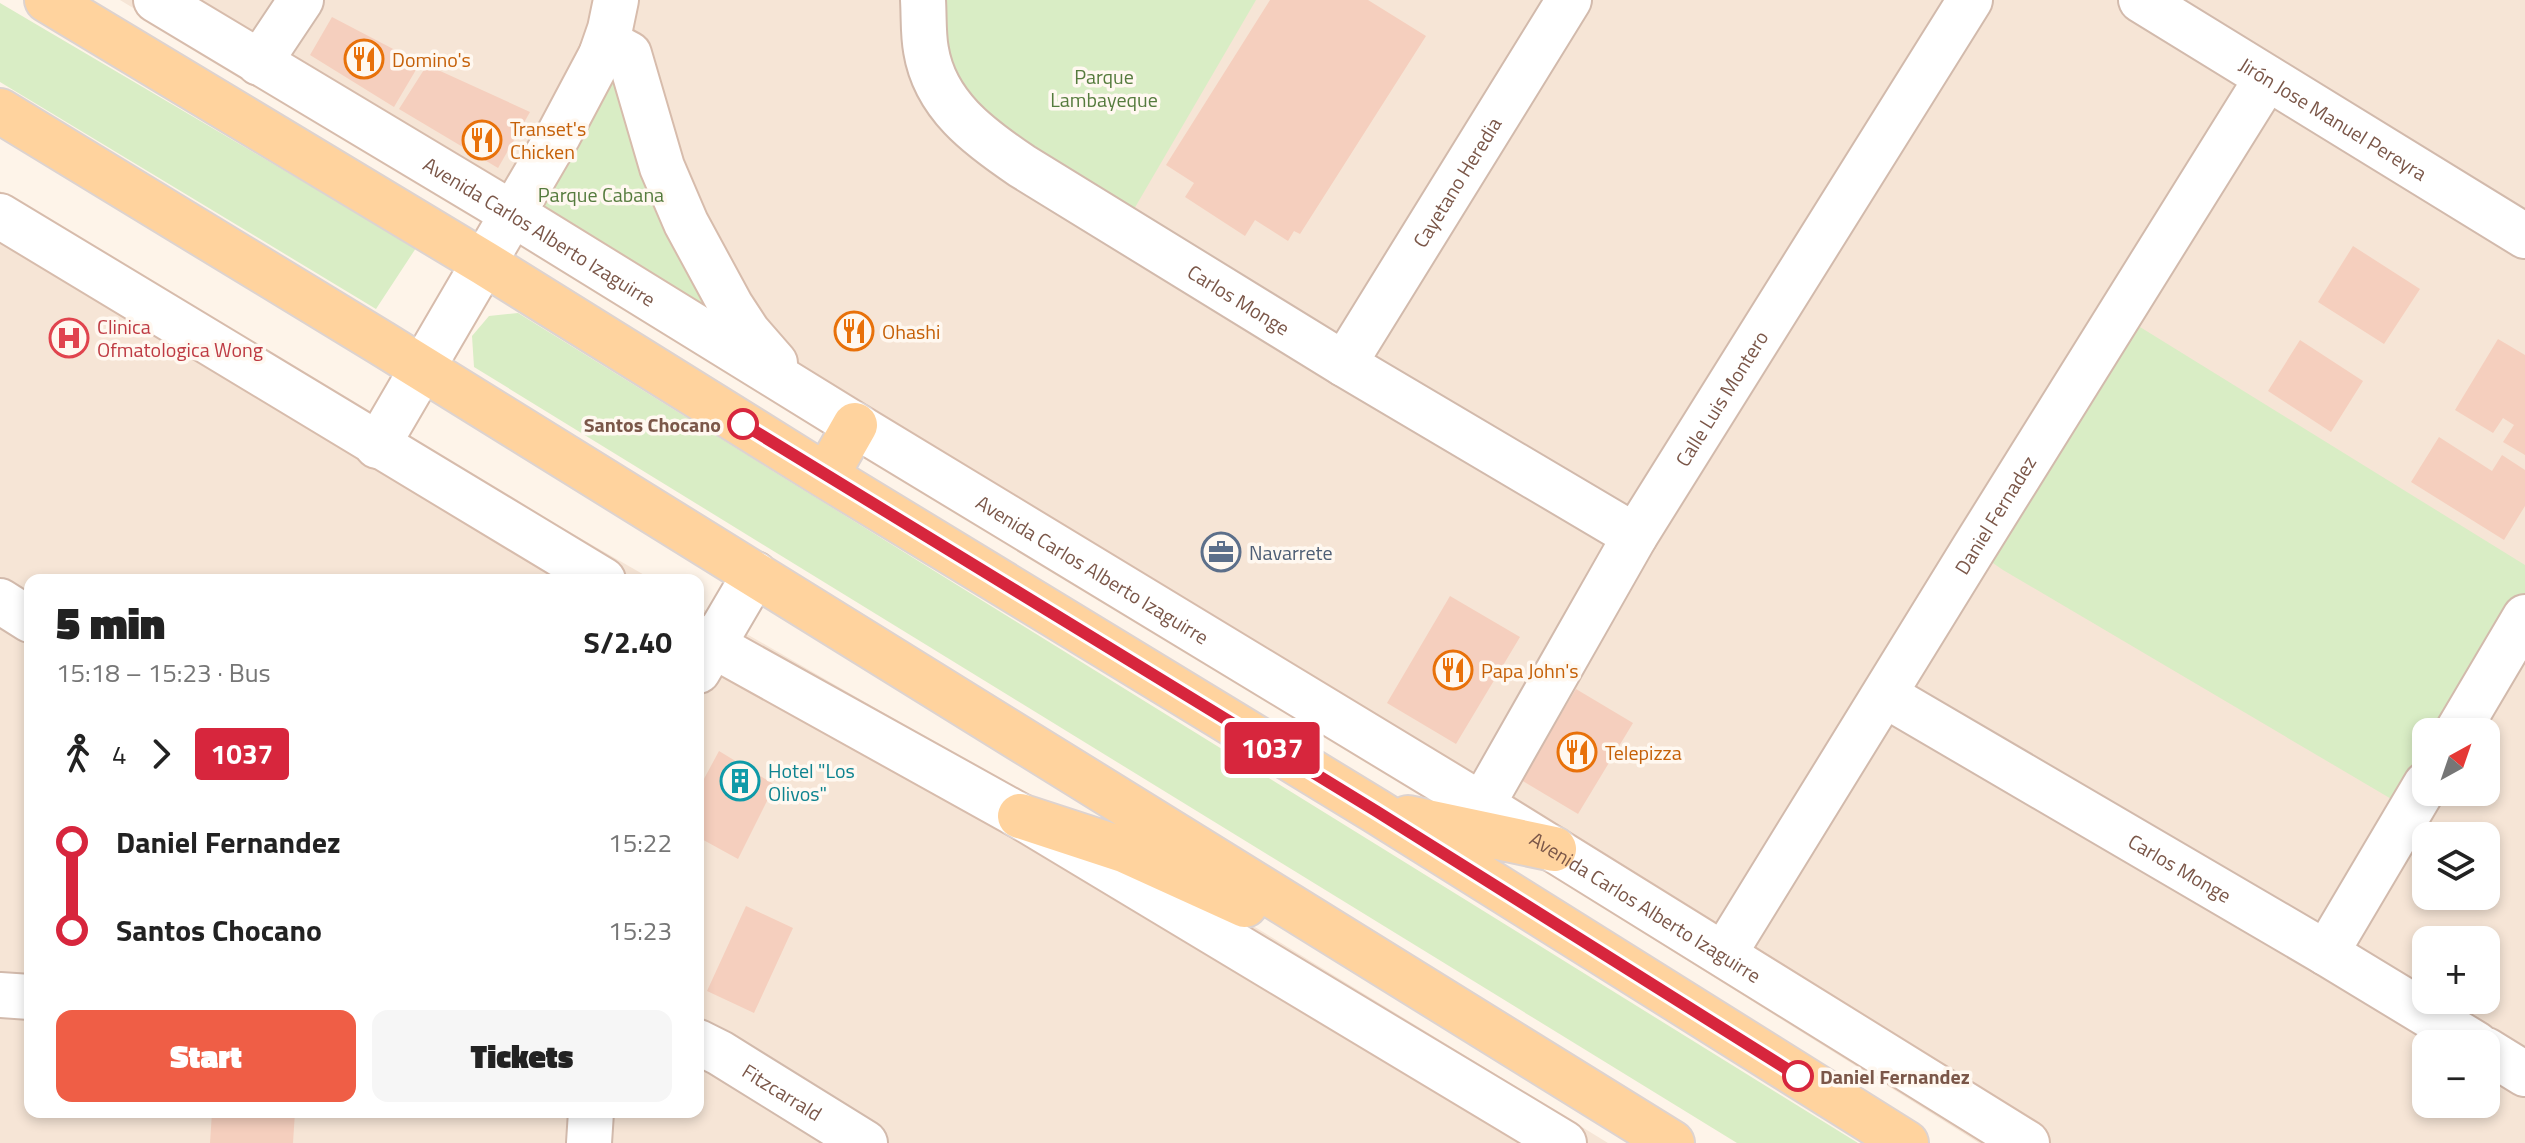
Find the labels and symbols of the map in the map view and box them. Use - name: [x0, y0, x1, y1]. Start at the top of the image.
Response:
- restaurant icon: Domino's: [343, 38, 385, 80]
- place label: Domino's: [392, 44, 471, 75]
- street label: Jirón Jose Manuel Pereyra: [2234, 49, 2433, 188]
- park label: Parque Lambayeque: [1050, 61, 1158, 115]
- street label: Cayetano Heredia: [1404, 111, 1509, 253]
- place label: Transet's Chicken: [510, 113, 586, 167]
- restaurant icon: Transet's Chicken: [461, 119, 503, 161]
- street label: Avenida Carlos Alberto Izaguirre: [418, 148, 662, 314]
- park label: Parque Cabana: [538, 179, 664, 210]
- street label: Carlos Monge: [1182, 256, 1296, 343]
- restaurant icon: Ohashi: [833, 310, 875, 352]
- place label: Clinica Ofmatologica Wong: [97, 311, 263, 365]
- place label: Ohashi: [882, 316, 940, 347]
- hospital icon: Clinica Ofmatologica Wong: [48, 317, 90, 359]
- street label: Calle Luis Montero: [1667, 324, 1775, 472]
- place label: Santos Chocano: [584, 409, 721, 440]
- marker: Santos Chocano: [728, 409, 758, 439]
- street label: Daniel Fernadez: [1946, 449, 2044, 580]
- street label: Avenida Carlos Alberto Izaguirre: [970, 487, 1215, 652]
- office icon: Navarrete: [1200, 531, 1242, 573]
- place label: Navarrete: [1249, 537, 1333, 568]
- restaurant icon: Papa John's: [1432, 649, 1474, 691]
- place label: Papa John's: [1481, 655, 1579, 686]
- north arrow: [2412, 718, 2500, 806]
- line badge: 1037: [1216, 722, 1328, 774]
- restaurant icon: Telepizza: [1556, 731, 1598, 773]
- place label: Telepizza: [1605, 737, 1682, 768]
- place label: Hotel "Los Olivos": [768, 755, 855, 809]
- building icon: Hotel "Los Olivos": [719, 760, 761, 802]
- street label: Avenida Carlos Alberto Izaguirre: [1524, 823, 1768, 990]
- street label: Carlos Monge: [2123, 825, 2238, 910]
- street label: Fitzcarrald: [736, 1055, 828, 1128]
- marker: Daniel Fernandez: [1783, 1061, 1813, 1091]
- place label: Daniel Fernandez: [1820, 1061, 1970, 1092]

